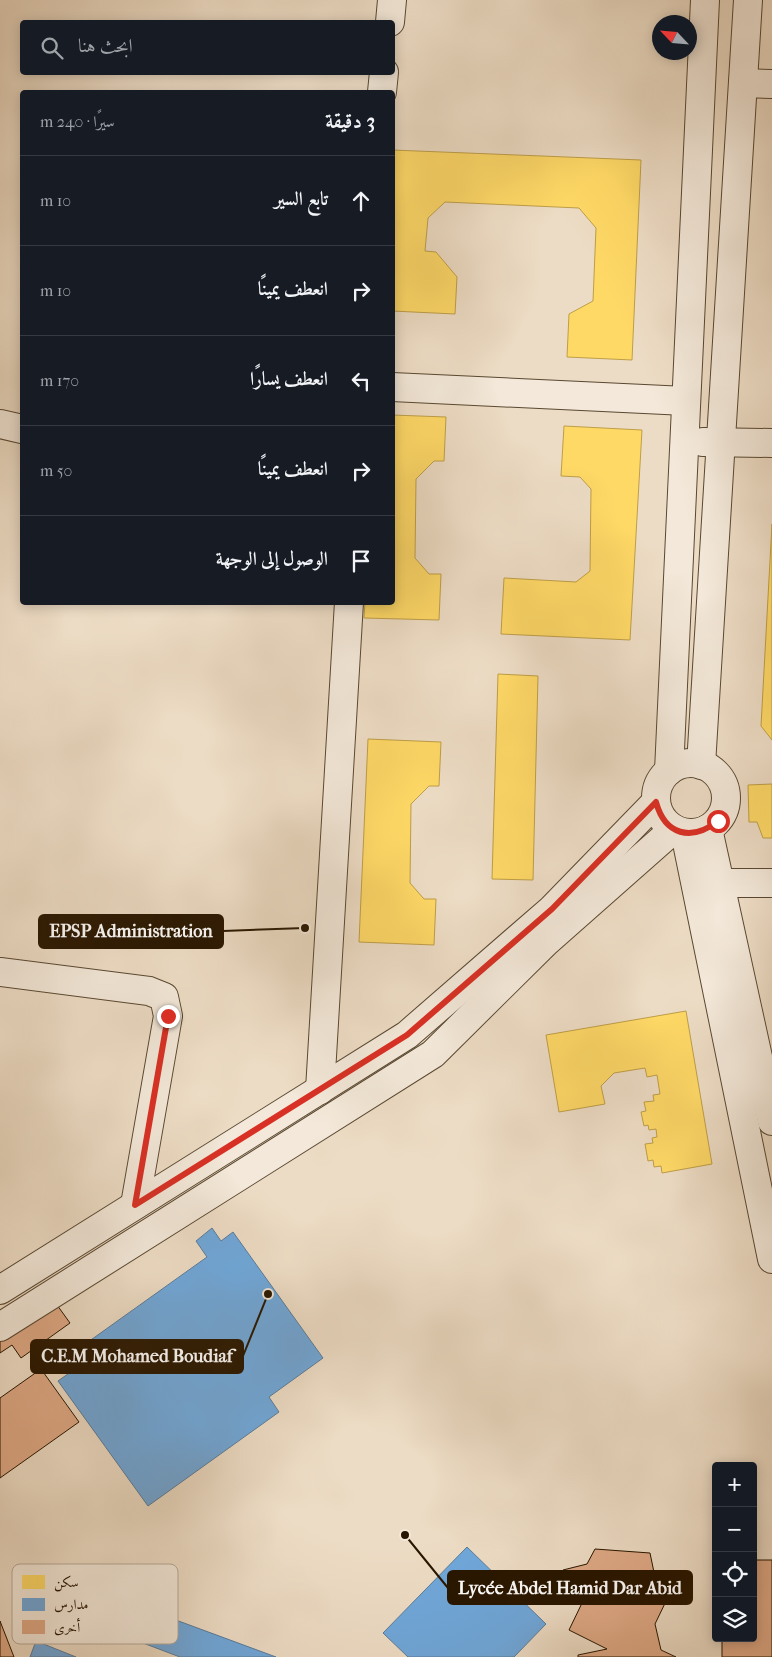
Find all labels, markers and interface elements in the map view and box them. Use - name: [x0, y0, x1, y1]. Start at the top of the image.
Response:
- north arrow: [652, 15, 697, 60]
- search box: [20, 20, 395, 75]
- icon: search: [38, 34, 66, 62]
- text: ابحث هنا: [78, 35, 133, 57]
- text: 3 دقيقة: [325, 109, 375, 133]
- text: سيرًا · 240 m: [40, 112, 115, 131]
- icon: ahead: [347, 187, 375, 215]
- text: تابع السير: [274, 188, 328, 210]
- text: 10 m: [40, 191, 71, 210]
- icon: right: [347, 277, 375, 305]
- text: انعطف يمينًا: [258, 278, 328, 300]
- text: 10 m: [40, 281, 71, 300]
- icon: left: [347, 367, 375, 395]
- text: انعطف يسارًا: [250, 368, 328, 390]
- text: 170 m: [40, 371, 79, 390]
- icon: right: [347, 457, 375, 485]
- text: انعطف يمينًا: [258, 458, 328, 480]
- text: 50 m: [40, 461, 72, 480]
- icon: arrive: [347, 547, 375, 575]
- text: الوصول إلى الوجهة: [216, 548, 328, 570]
- route start: [707, 810, 730, 833]
- callout: EPSP Administration: [39, 915, 223, 948]
- text: EPSP Administration: [49, 921, 213, 942]
- route end: [157, 1005, 180, 1028]
- callout: C.E.M Mohamed Boudiaf: [31, 1340, 243, 1373]
- text: C.E.M Mohamed Boudiaf: [41, 1346, 237, 1367]
- map controls: [712, 1462, 757, 1642]
- button: +: [712, 1462, 757, 1507]
- button: −: [712, 1507, 757, 1552]
- button: locate: [712, 1552, 757, 1597]
- legend: [12, 1564, 178, 1644]
- callout: Lycée Abdel Hamid Dar Abid: [448, 1571, 692, 1604]
- text: سكن: [54, 1574, 79, 1592]
- text: Lycée Abdel Hamid Dar Abid: [458, 1578, 683, 1599]
- text: مدارس: [54, 1596, 89, 1613]
- button: layers: [712, 1597, 757, 1642]
- text: أخرى: [54, 1617, 81, 1636]

